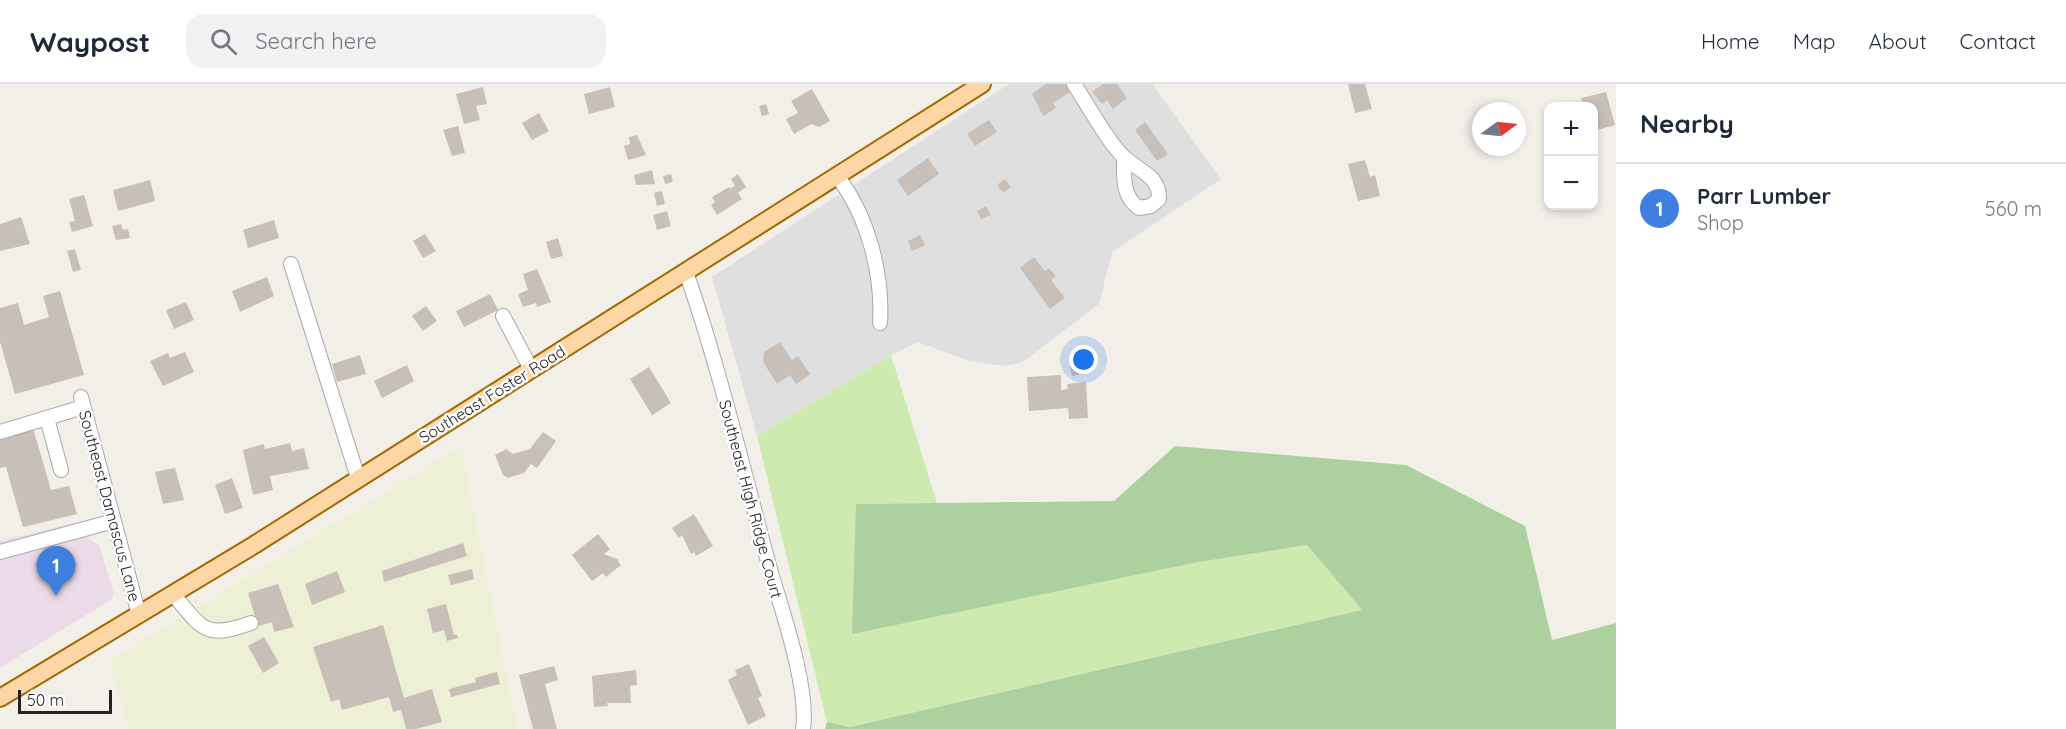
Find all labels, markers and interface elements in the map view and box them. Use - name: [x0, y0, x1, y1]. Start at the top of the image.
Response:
- search box: [186, 14, 606, 68]
- text: Waypost: [30, 24, 150, 59]
- icon: search: [207, 25, 240, 58]
- text: Search here: [255, 27, 377, 55]
- text: Home: [1701, 28, 1760, 54]
- text: Map: [1793, 28, 1836, 54]
- text: About: [1869, 28, 1927, 54]
- text: Contact: [1960, 28, 2036, 54]
- north arrow: [1472, 102, 1526, 156]
- map controls: [1544, 102, 1598, 210]
- button: +: [1544, 102, 1598, 156]
- text: Nearby: [1640, 107, 1734, 140]
- button: −: [1544, 156, 1598, 210]
- text: Parr Lumber: [1697, 182, 1831, 210]
- text: 1: [1656, 196, 1663, 221]
- text: 560 m: [1985, 196, 2042, 221]
- text: Shop: [1697, 210, 1744, 235]
- street label: Southeast Foster Road: [415, 341, 569, 447]
- your location: [1069, 345, 1098, 374]
- street label: Southeast High Ridge Court: [715, 398, 787, 600]
- street label: Southeast Damascus Lane: [75, 408, 145, 604]
- pin: 1: [36, 546, 76, 596]
- scale bar: [18, 687, 112, 714]
- text: 50 m: [27, 690, 64, 710]

